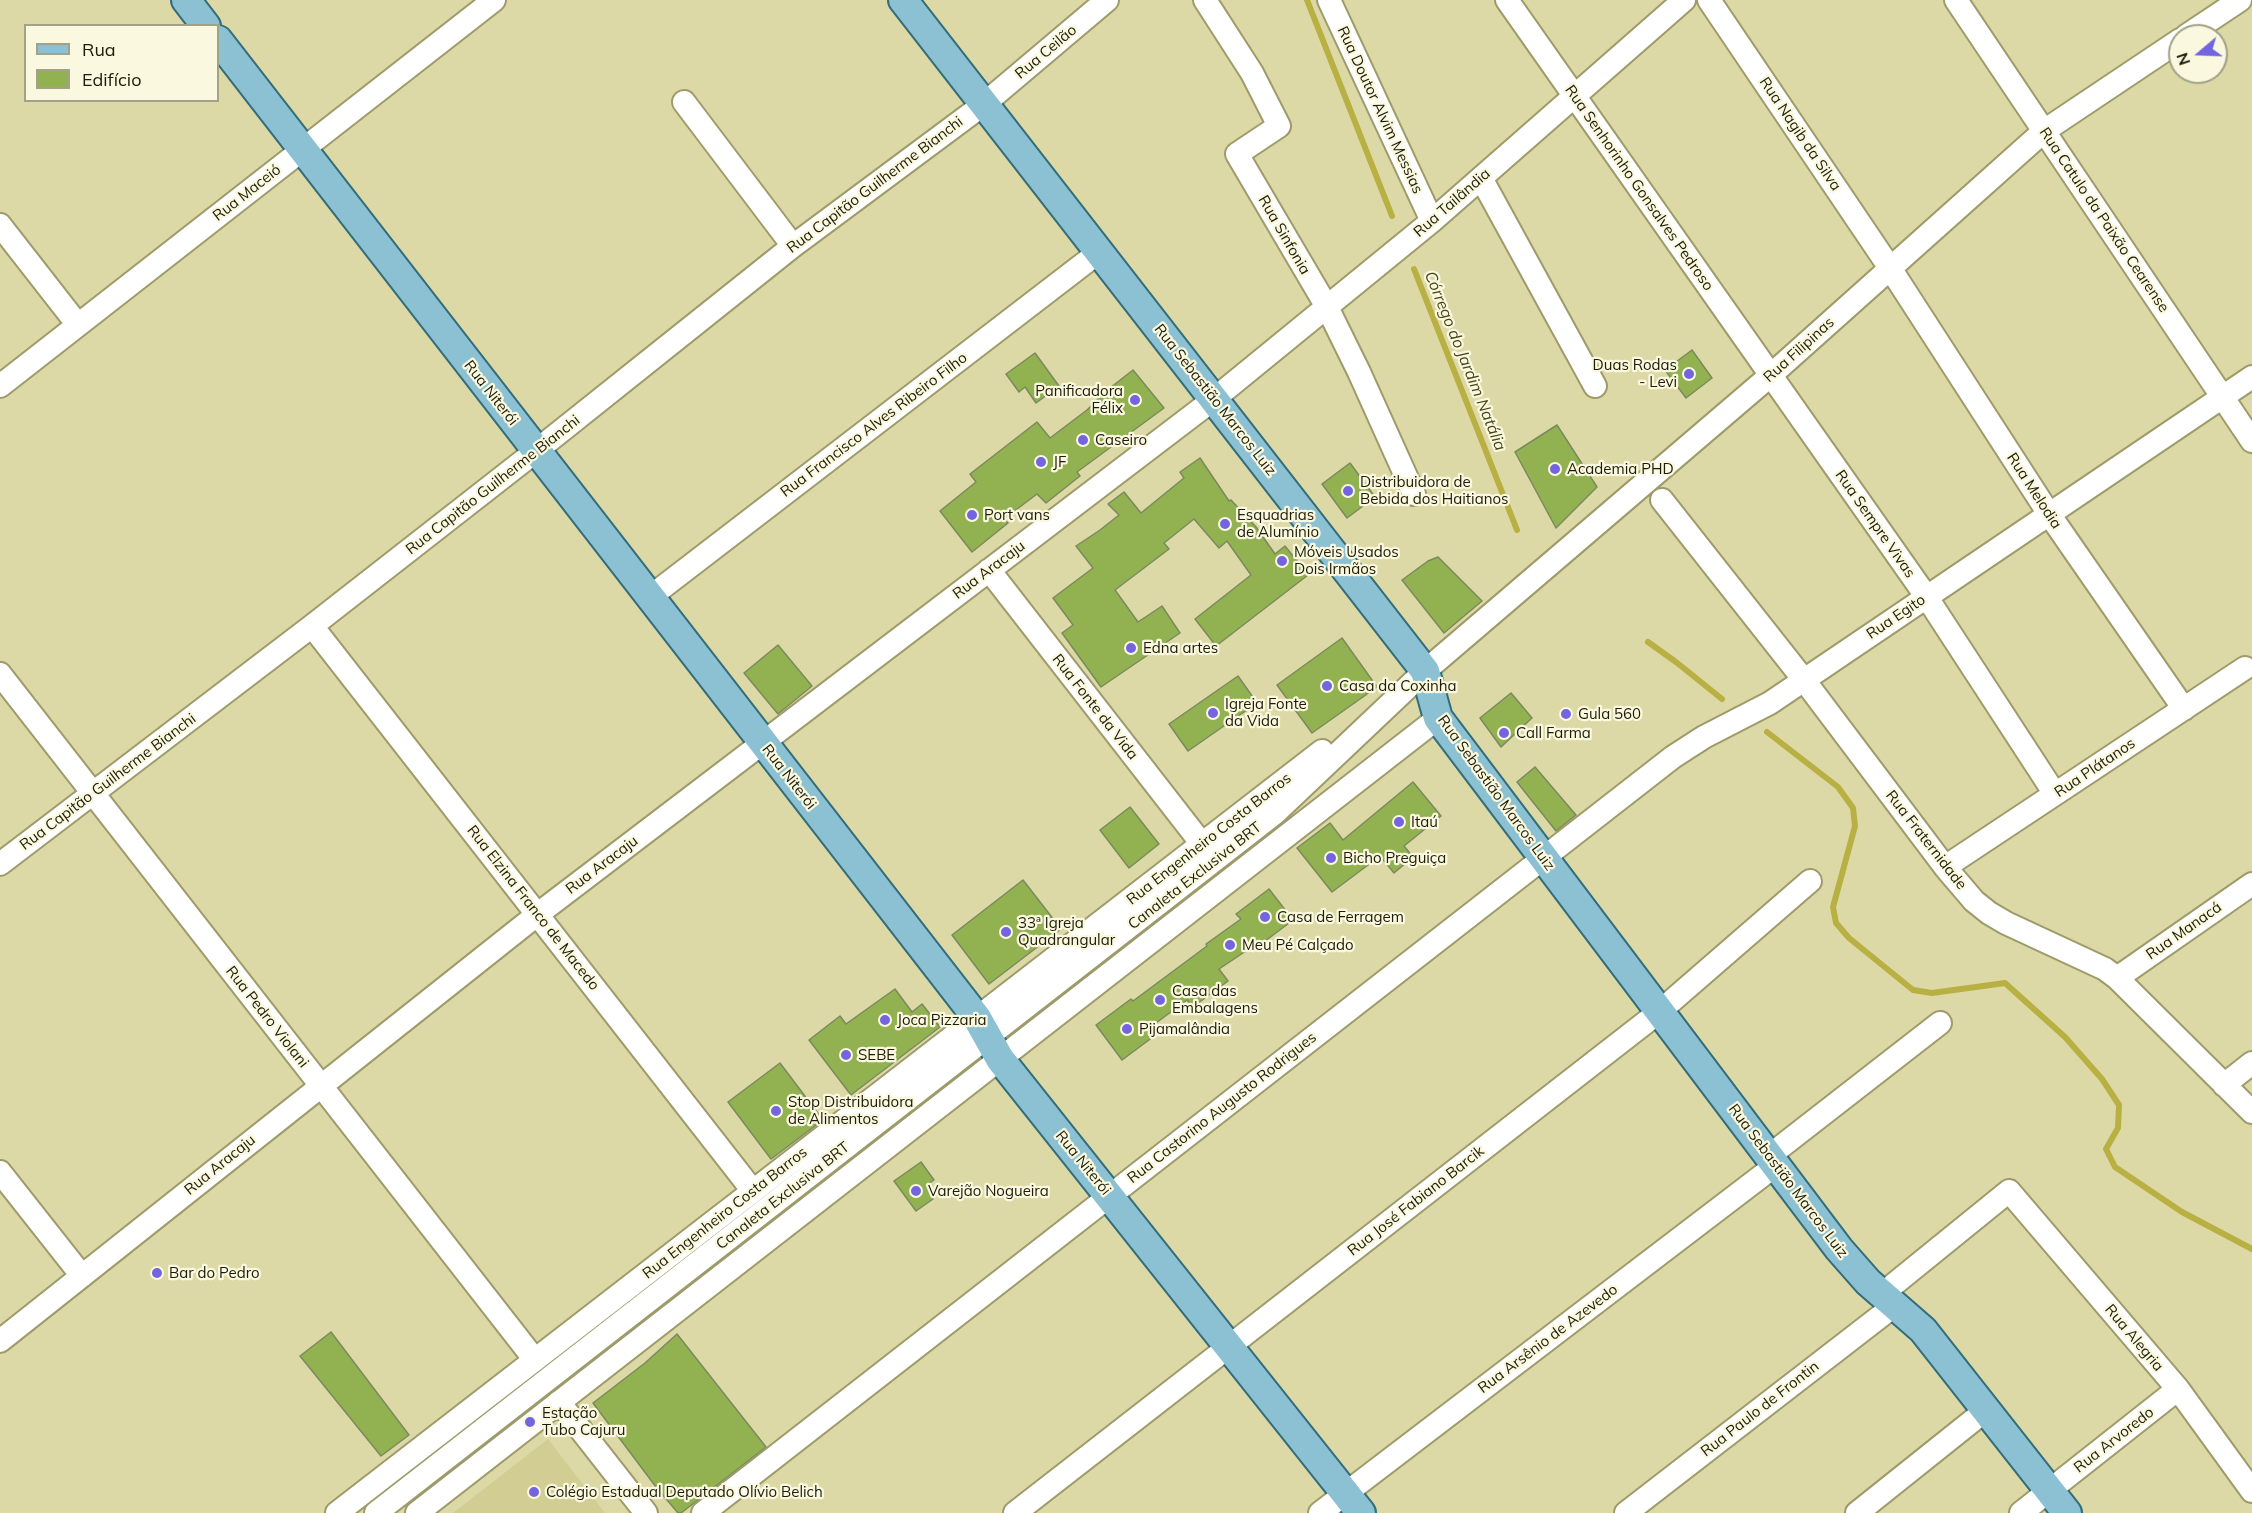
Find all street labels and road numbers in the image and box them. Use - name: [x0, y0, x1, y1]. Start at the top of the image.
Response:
- street label: Rua Ceilão: [1012, 21, 1080, 83]
- street label: Rua Doutor Alvim Messias: [1333, 23, 1427, 197]
- street label: Rua Nagib da Silva: [1755, 74, 1845, 194]
- street label: Rua Senhorinho Gonsalves Pedroso: [1561, 82, 1717, 294]
- street label: Rua Capitão Guilherme Bianchi: [783, 113, 967, 257]
- street label: Rua Catulo da Paixão Cearense: [2035, 124, 2173, 316]
- street label: Rua Maceió: [209, 161, 285, 225]
- street label: Rua Tailândia: [1410, 165, 1494, 241]
- street label: Rua Sinfonia: [1254, 192, 1314, 278]
- street label: Rua Filipinas: [1760, 314, 1838, 386]
- street label: Rua Sebastião Marcos Luiz: [1150, 321, 1280, 479]
- street label: Rua Francisco Alves Ribeiro Filho: [777, 349, 971, 501]
- street label: Rua Niterói: [460, 357, 522, 429]
- street label: Rua Capitão Guilherme Bianchi: [402, 411, 584, 559]
- street label: Rua Melodia: [2003, 450, 2065, 532]
- street label: Rua Sempre Vivas: [1831, 467, 1919, 581]
- street label: Rua Aracaju: [949, 537, 1029, 603]
- street label: Rua Egito: [1863, 591, 1929, 643]
- street label: Rua Fonte da Vida: [1048, 651, 1142, 763]
- street label: Rua Capitão Guilherme Bianchi: [16, 710, 200, 854]
- street label: Rua Sebastião Marcos Luiz: [1434, 712, 1558, 874]
- street label: Rua Plátanos: [2051, 734, 2139, 802]
- street label: Rua Niterói: [758, 741, 820, 813]
- street label: Rua Engenheiro Costa Barros: [1123, 769, 1295, 909]
- street label: Rua Fraternidade: [1882, 787, 1970, 893]
- street label: Canaleta Exclusiva BRT: [1125, 818, 1265, 934]
- street label: Rua Elzina Franco de Macedo: [463, 822, 603, 994]
- street label: Rua Aracaju: [562, 832, 642, 898]
- street label: Rua Manacá: [2143, 898, 2225, 964]
- street label: Rua Pedro Violani: [222, 963, 312, 1071]
- street label: Rua Castorino Augusto Rodrigues: [1124, 1029, 1320, 1187]
- street label: Rua Sebastião Marcos Luiz: [1724, 1101, 1852, 1261]
- street label: Rua Niterói: [1052, 1127, 1114, 1199]
- street label: Rua Aracaju: [181, 1131, 259, 1199]
- street label: Canaleta Exclusiva BRT: [713, 1138, 853, 1254]
- street label: Rua José Fabiano Barcik: [1344, 1142, 1488, 1260]
- street label: Rua Engenheiro Costa Barros: [639, 1143, 811, 1283]
- street label: Rua Arsênio de Azevedo: [1475, 1281, 1621, 1397]
- street label: Rua Alegria: [2101, 1301, 2167, 1375]
- street label: Rua Paulo de Frontin: [1697, 1357, 1823, 1461]
- street label: Rua Arvoredo: [2070, 1403, 2158, 1477]

